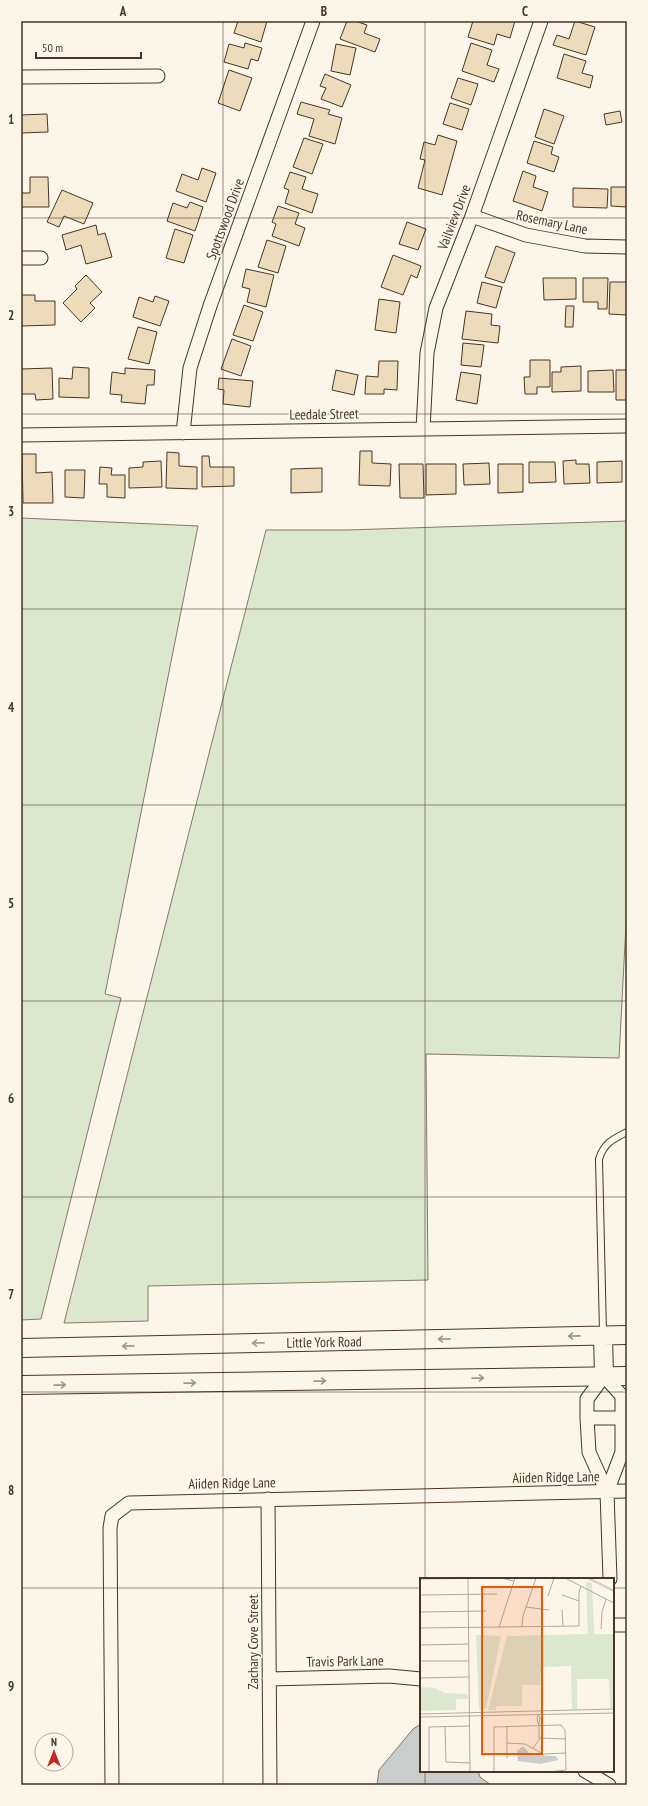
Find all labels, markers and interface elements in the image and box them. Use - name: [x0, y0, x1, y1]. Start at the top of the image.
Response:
- text: A: [119, 3, 127, 20]
- text: B: [321, 3, 327, 20]
- text: C: [522, 3, 528, 20]
- scale bar: [36, 34, 141, 60]
- text: 50 m: [42, 40, 63, 55]
- text: 1: [8, 111, 14, 128]
- street label: Spottswood Drive: [202, 176, 248, 262]
- street label: Vailview Drive: [433, 182, 475, 253]
- street label: Rosemary Lane: [515, 206, 589, 238]
- text: 2: [8, 307, 14, 324]
- street label: Leedale Street: [289, 404, 359, 424]
- text: 3: [8, 503, 14, 520]
- text: 4: [8, 699, 15, 716]
- text: 5: [8, 895, 14, 912]
- text: 6: [8, 1090, 14, 1107]
- text: 7: [8, 1286, 14, 1303]
- street label: Little York Road: [286, 1332, 362, 1352]
- one-way arrow: [568, 1332, 581, 1339]
- one-way arrow: [438, 1335, 451, 1343]
- one-way arrow: [252, 1339, 265, 1347]
- one-way arrow: [122, 1342, 135, 1350]
- one-way arrow: [471, 1374, 484, 1382]
- one-way arrow: [313, 1377, 326, 1384]
- one-way arrow: [183, 1379, 196, 1387]
- one-way arrow: [53, 1381, 66, 1389]
- street label: Aiiden Ridge Lane: [512, 1467, 600, 1487]
- street label: Aiiden Ridge Lane: [188, 1473, 276, 1493]
- text: 8: [8, 1482, 14, 1499]
- inset map: [420, 1578, 614, 1772]
- street label: Zachary Cove Street: [244, 1594, 262, 1690]
- street label: Travis Park Lane: [306, 1651, 384, 1671]
- text: 9: [8, 1678, 14, 1695]
- north arrow: [34, 1732, 74, 1772]
- text: N: [51, 1735, 57, 1749]

